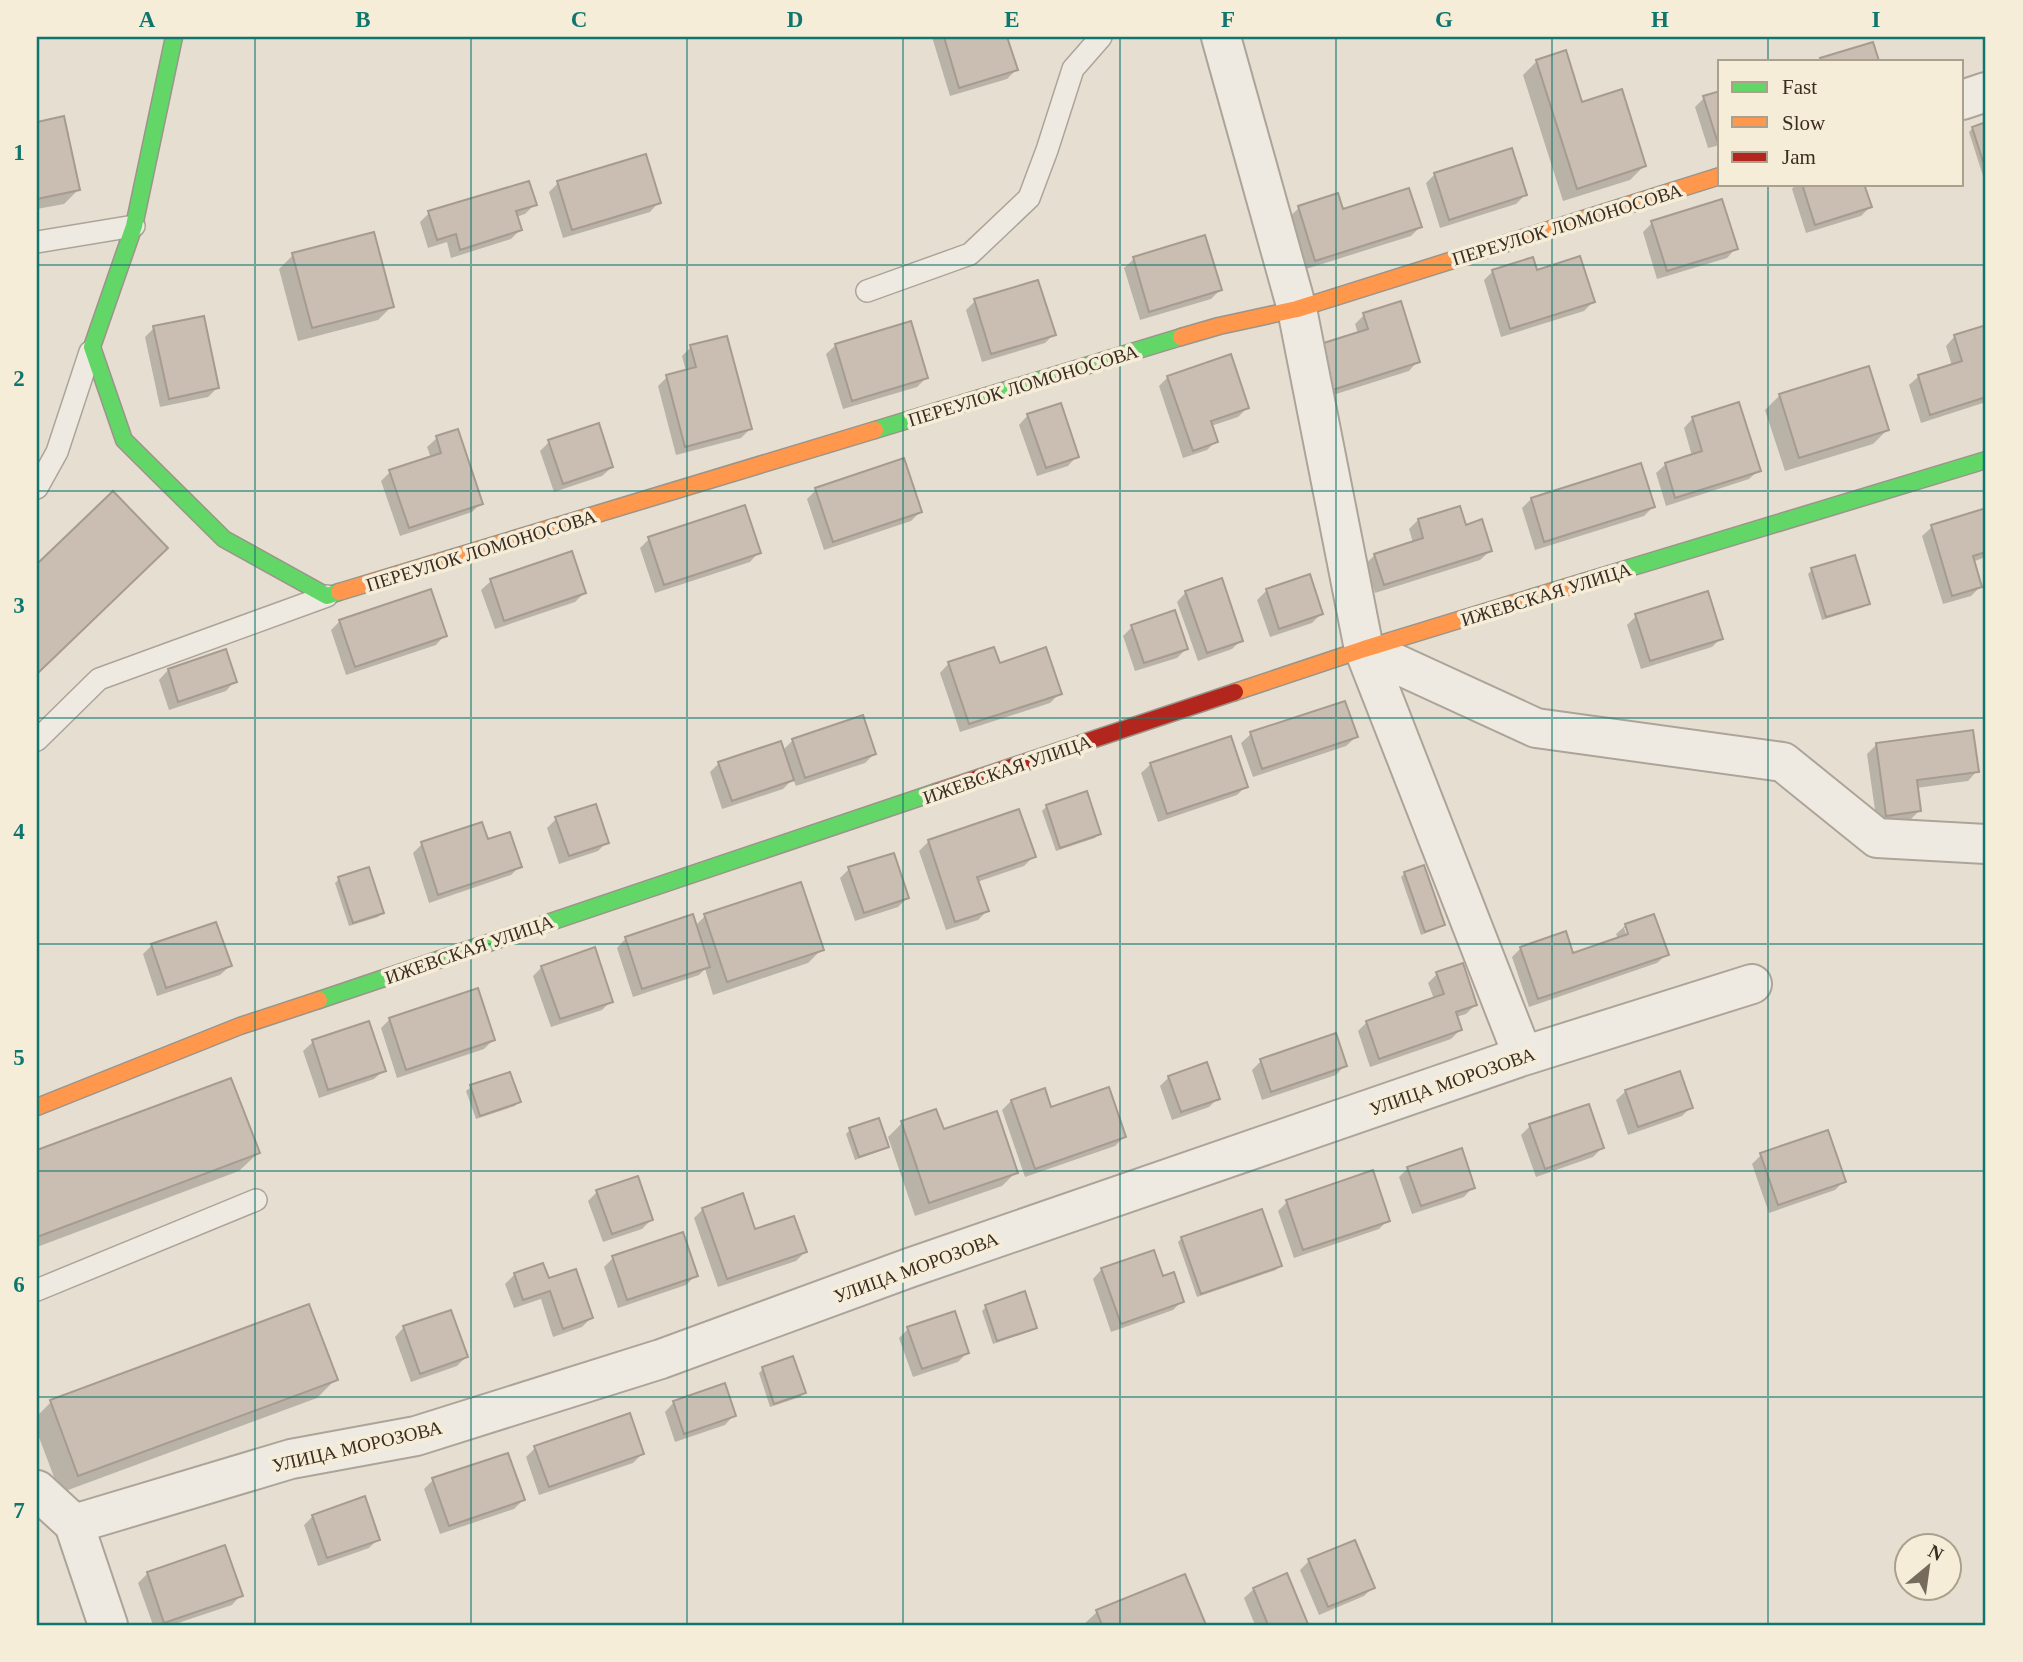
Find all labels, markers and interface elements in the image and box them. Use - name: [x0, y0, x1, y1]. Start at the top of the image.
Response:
- text: A: [139, 7, 156, 32]
- text: B: [355, 7, 371, 32]
- text: C: [571, 7, 587, 32]
- text: D: [787, 7, 803, 32]
- text: E: [1004, 7, 1020, 32]
- text: F: [1221, 7, 1235, 32]
- text: G: [1435, 7, 1453, 32]
- text: H: [1651, 7, 1669, 32]
- text: I: [1872, 7, 1881, 32]
- legend: [1718, 60, 1964, 186]
- text: Fast: [1782, 75, 1817, 99]
- text: Slow: [1782, 111, 1826, 135]
- text: 1: [13, 140, 25, 165]
- text: Jam: [1782, 145, 1816, 169]
- street label: ПЕРЕУЛОК ЛОМОНОСОВА: [1450, 179, 1685, 270]
- street label: ПЕРЕУЛОК ЛОМОНОСОВА: [906, 340, 1141, 431]
- text: 2: [13, 366, 25, 391]
- street label: ПЕРЕУЛОК ЛОМОНОСОВА: [364, 505, 599, 596]
- street label: ИЖЕВСКАЯ УЛИЦА: [1459, 558, 1634, 630]
- text: 3: [13, 593, 25, 618]
- street label: ИЖЕВСКАЯ УЛИЦА: [920, 731, 1094, 808]
- text: 4: [13, 819, 25, 844]
- street label: ИЖЕВСКАЯ УЛИЦА: [382, 911, 556, 988]
- street label: УЛИЦА МОРОЗОВА: [1367, 1043, 1538, 1120]
- text: 5: [13, 1045, 25, 1070]
- street label: УЛИЦА МОРОЗОВА: [831, 1228, 1002, 1307]
- text: 6: [13, 1272, 25, 1297]
- street label: УЛИЦА МОРОЗОВА: [270, 1417, 444, 1476]
- text: 7: [13, 1498, 25, 1523]
- north arrow: [1894, 1532, 1964, 1602]
- text: N: [1925, 1540, 1947, 1565]

